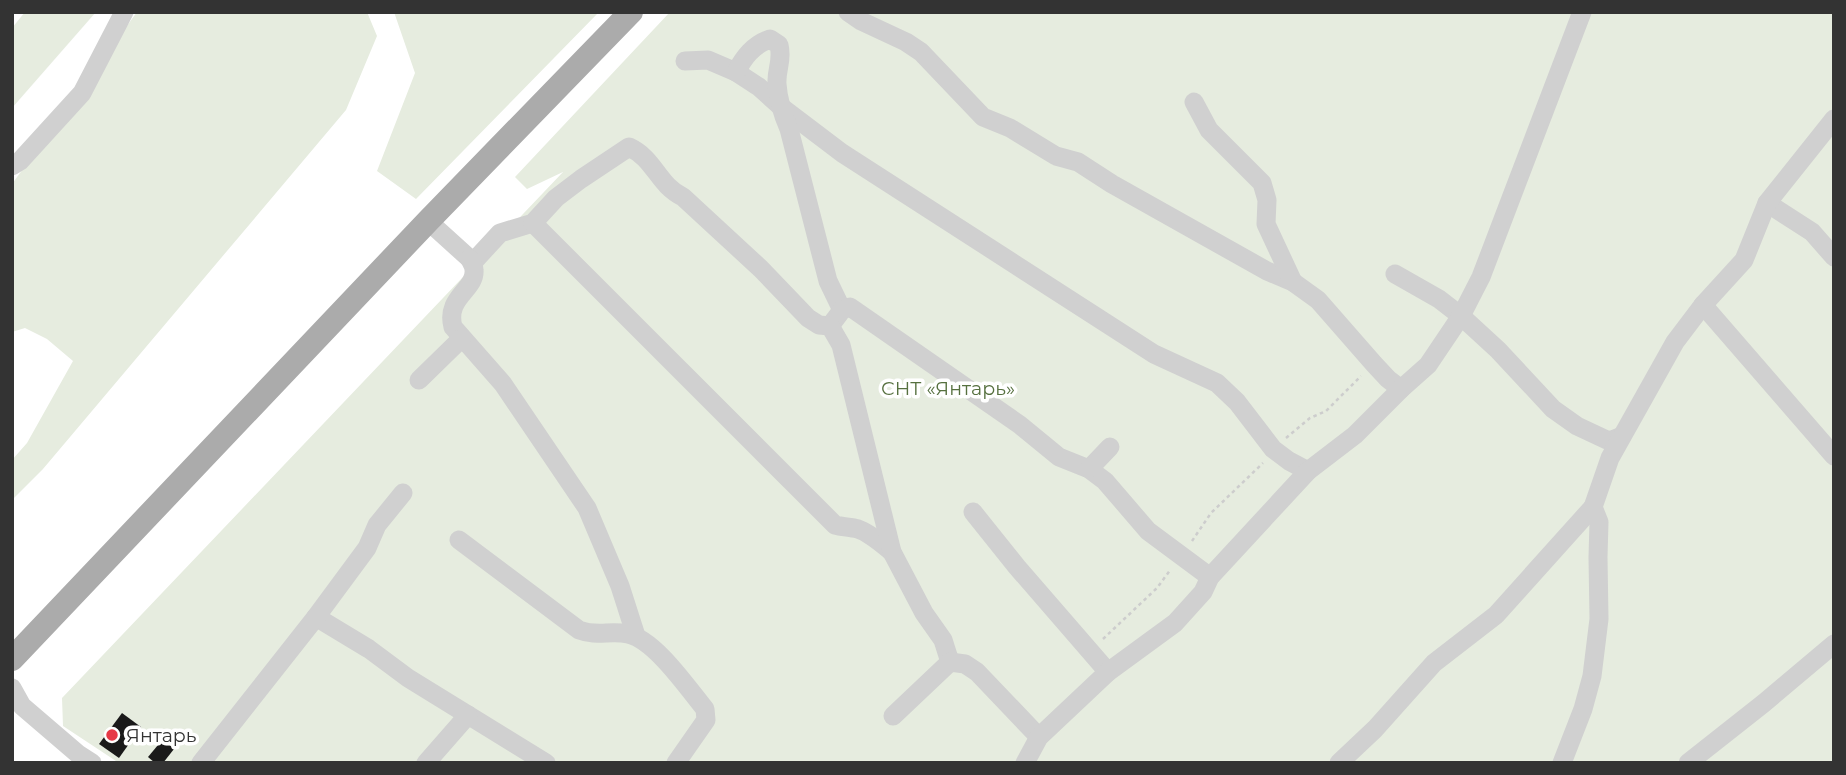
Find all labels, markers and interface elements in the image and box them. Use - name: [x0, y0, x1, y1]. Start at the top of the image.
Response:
- park label: СНТ «Янтарь»: [881, 377, 1015, 400]
- place label: Янтарь: [126, 724, 197, 747]
- marker: Янтарь: [104, 727, 120, 743]

